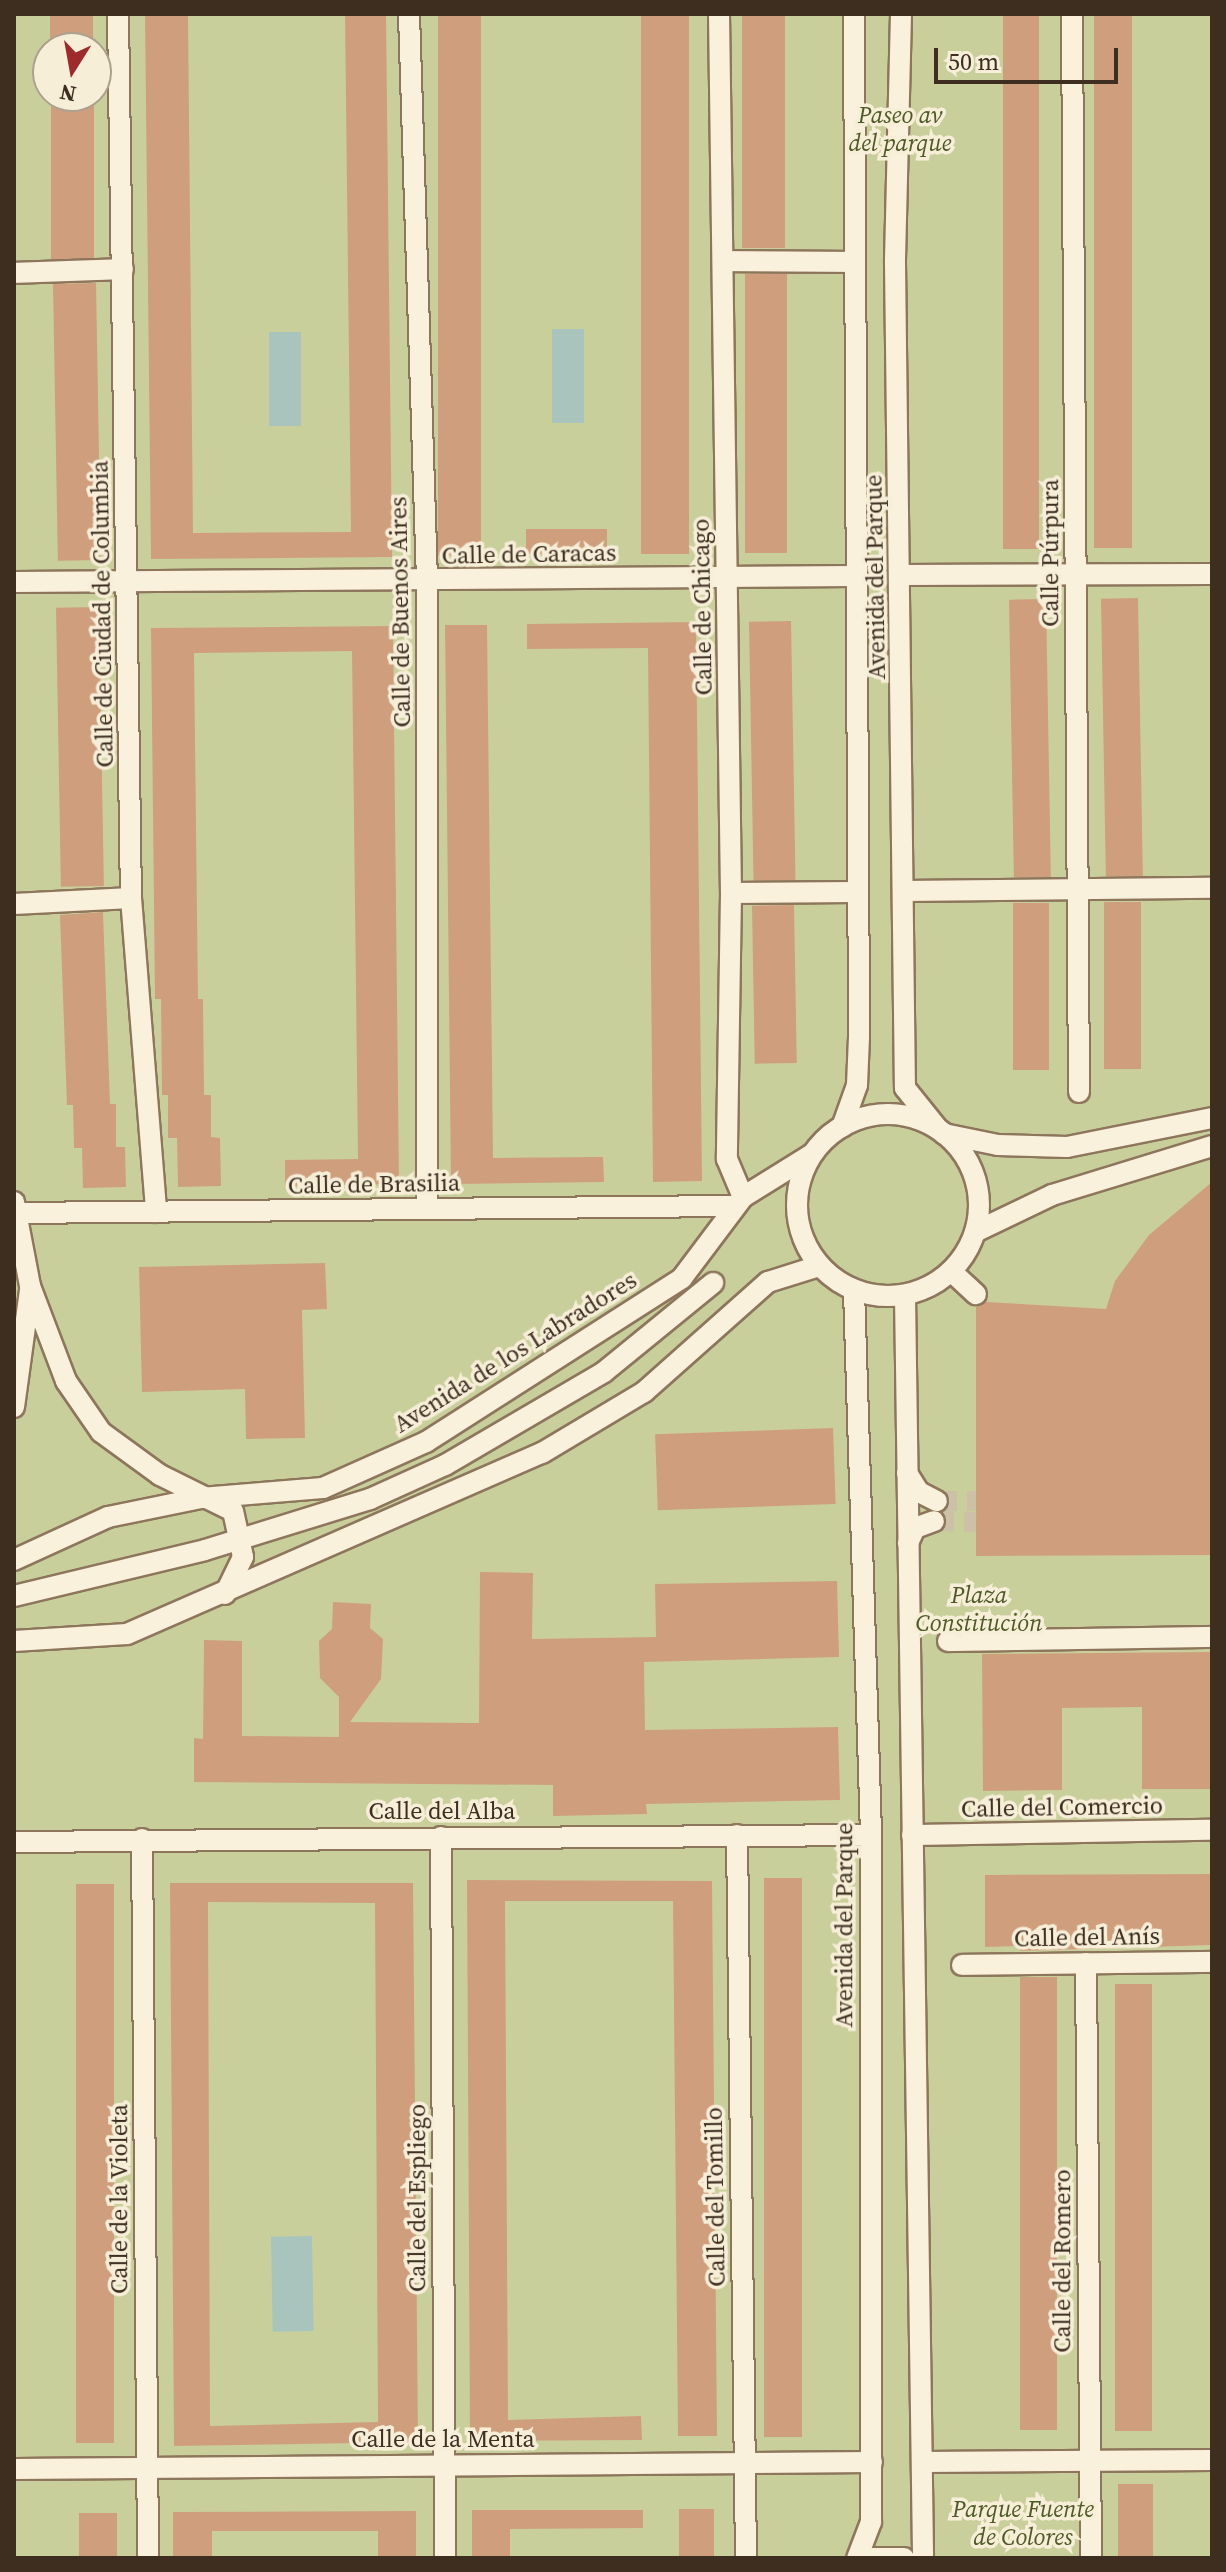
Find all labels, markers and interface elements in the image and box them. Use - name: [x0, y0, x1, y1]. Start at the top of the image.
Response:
- north arrow: [32, 32, 112, 112]
- scale bar: [938, 32, 1122, 82]
- text: 50 m: [948, 45, 999, 78]
- text: N: [57, 77, 79, 110]
- park label: Paseo av del parque: [849, 101, 951, 157]
- street label: Calle de Ciudad de Columbia: [85, 460, 119, 768]
- street label: Avenida del Parque: [859, 474, 891, 680]
- street label: Calle Púrpura: [1036, 479, 1064, 627]
- street label: Calle de Buenos Aires: [384, 496, 416, 728]
- street label: Calle de Chicago: [686, 518, 718, 696]
- street label: Calle de Caracas: [441, 538, 617, 570]
- street label: Calle de Brasilia: [288, 1168, 460, 1200]
- street label: Avenida de los Labradores: [388, 1265, 642, 1439]
- park label: Plaza Constitución: [915, 1581, 1043, 1637]
- street label: Calle del Comercio: [961, 1791, 1163, 1823]
- street label: Calle del Alba: [369, 1797, 515, 1825]
- street label: Avenida del Parque: [830, 1822, 858, 2028]
- street label: Calle del Anís: [1014, 1921, 1160, 1953]
- street label: Calle de la Violeta: [105, 2104, 133, 2294]
- street label: Calle del Espliego: [403, 2104, 431, 2292]
- street label: Calle del Tomillo: [699, 2107, 731, 2287]
- street label: Calle del Romero: [1048, 2169, 1076, 2353]
- street label: Calle de la Menta: [351, 2425, 535, 2453]
- park label: Parque Fuente de Colores: [952, 2495, 1094, 2551]

